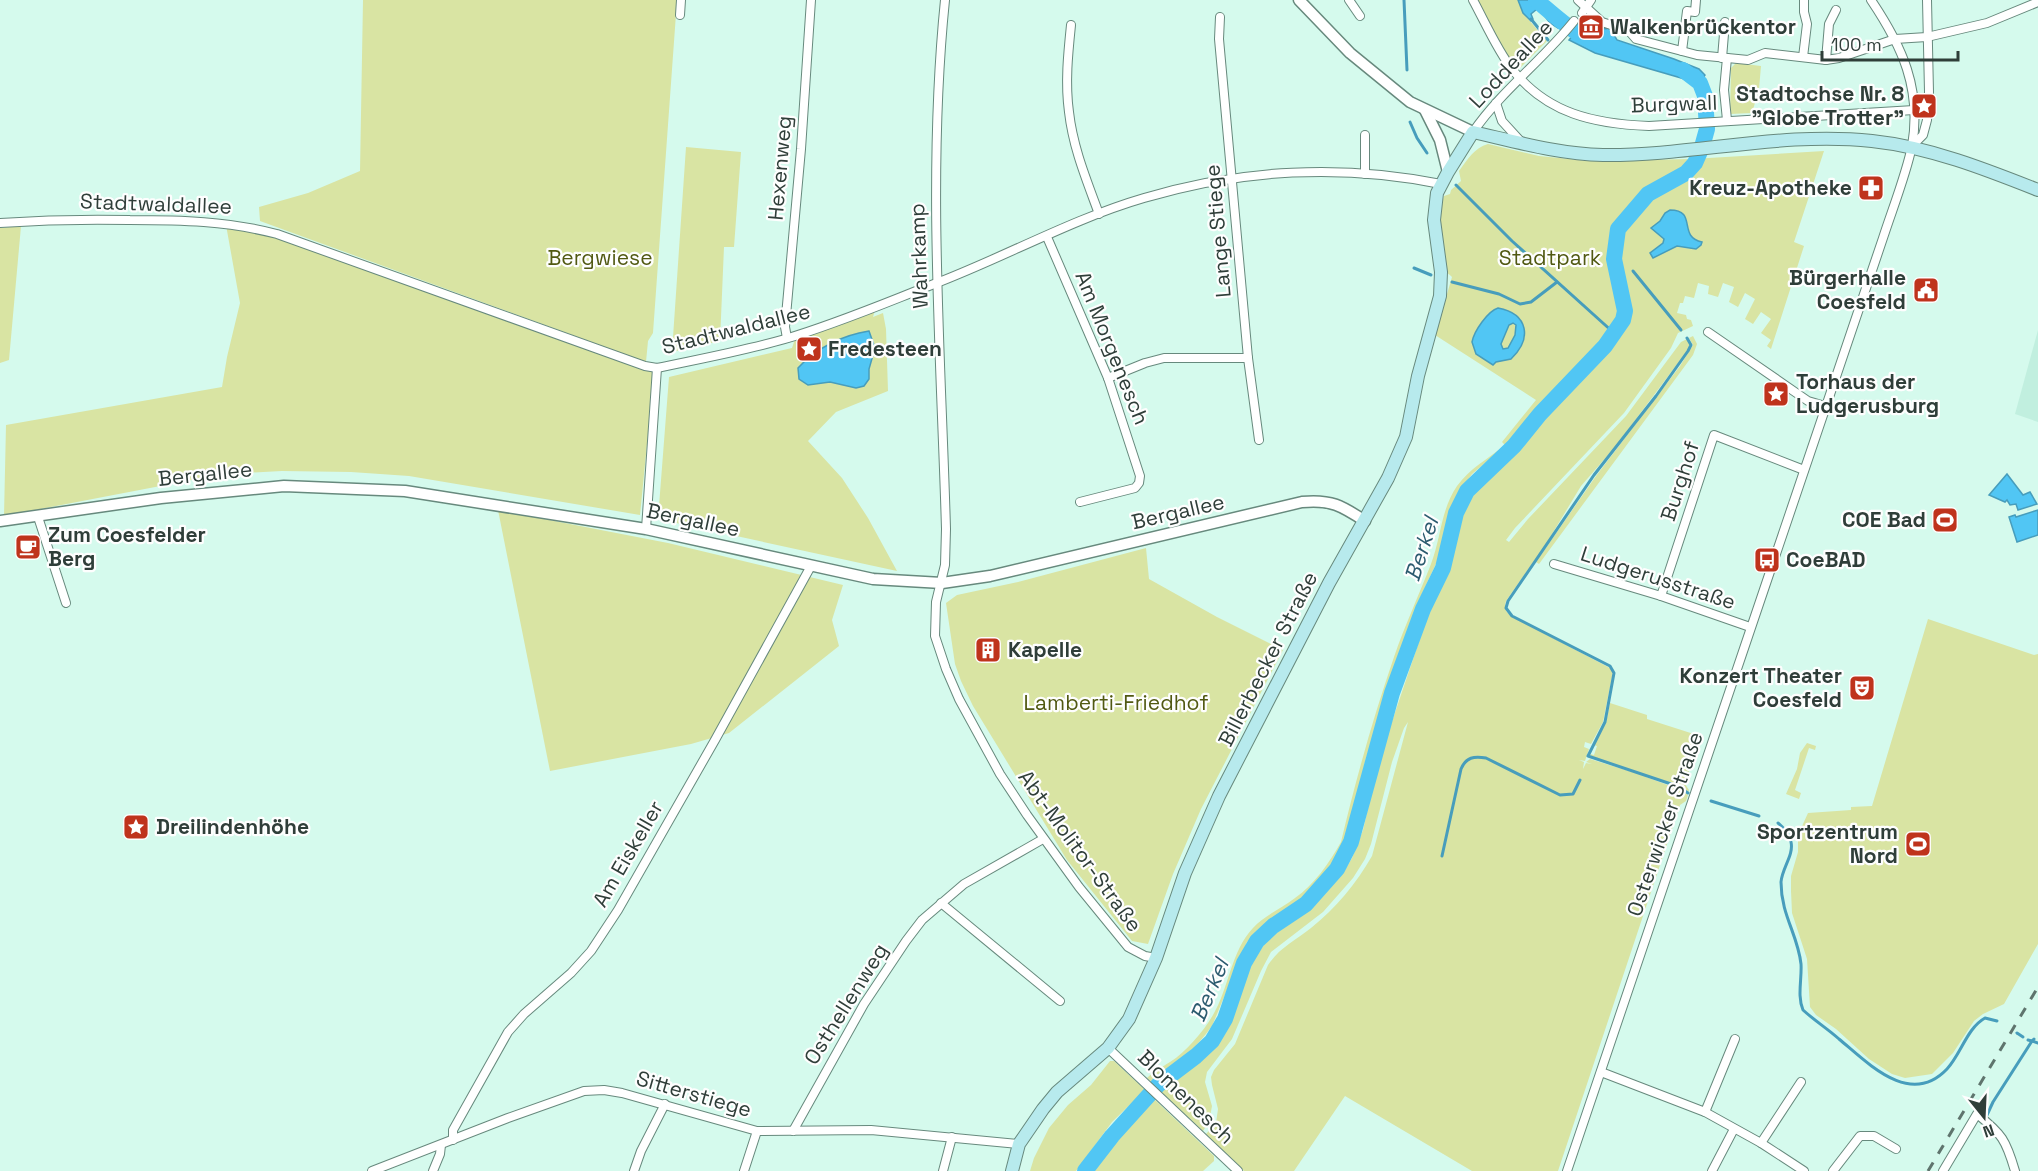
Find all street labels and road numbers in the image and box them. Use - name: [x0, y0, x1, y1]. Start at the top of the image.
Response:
- street label: Loddeallee: [1463, 14, 1558, 113]
- street label: Burgwall: [1630, 88, 1718, 119]
- street label: Hexenweg: [761, 114, 798, 221]
- street label: Lange Stiege: [1198, 163, 1237, 299]
- street label: Stadtwaldallee: [80, 187, 232, 220]
- street label: Wahrkamp: [903, 203, 934, 309]
- street label: Am Morgenesch: [1069, 267, 1156, 428]
- street label: Stadtwaldallee: [659, 297, 813, 360]
- street label: Burghof: [1654, 437, 1705, 524]
- street label: Bergallee: [157, 455, 253, 492]
- street label: Bergallee: [1129, 488, 1227, 535]
- street label: Bergallee: [644, 496, 742, 543]
- street label: Ludgerusstraße: [1577, 540, 1739, 615]
- street label: Billerbecker Straße: [1212, 567, 1323, 751]
- street label: Osterwicker Straße: [1620, 728, 1709, 920]
- street label: Abt-Molitor-Straße: [1013, 764, 1148, 937]
- street label: Am Eiskeller: [586, 796, 669, 912]
- street label: Osthellenweg: [798, 938, 894, 1069]
- street label: Blomenesch: [1132, 1044, 1240, 1150]
- street label: Sitterstiege: [633, 1064, 755, 1123]

